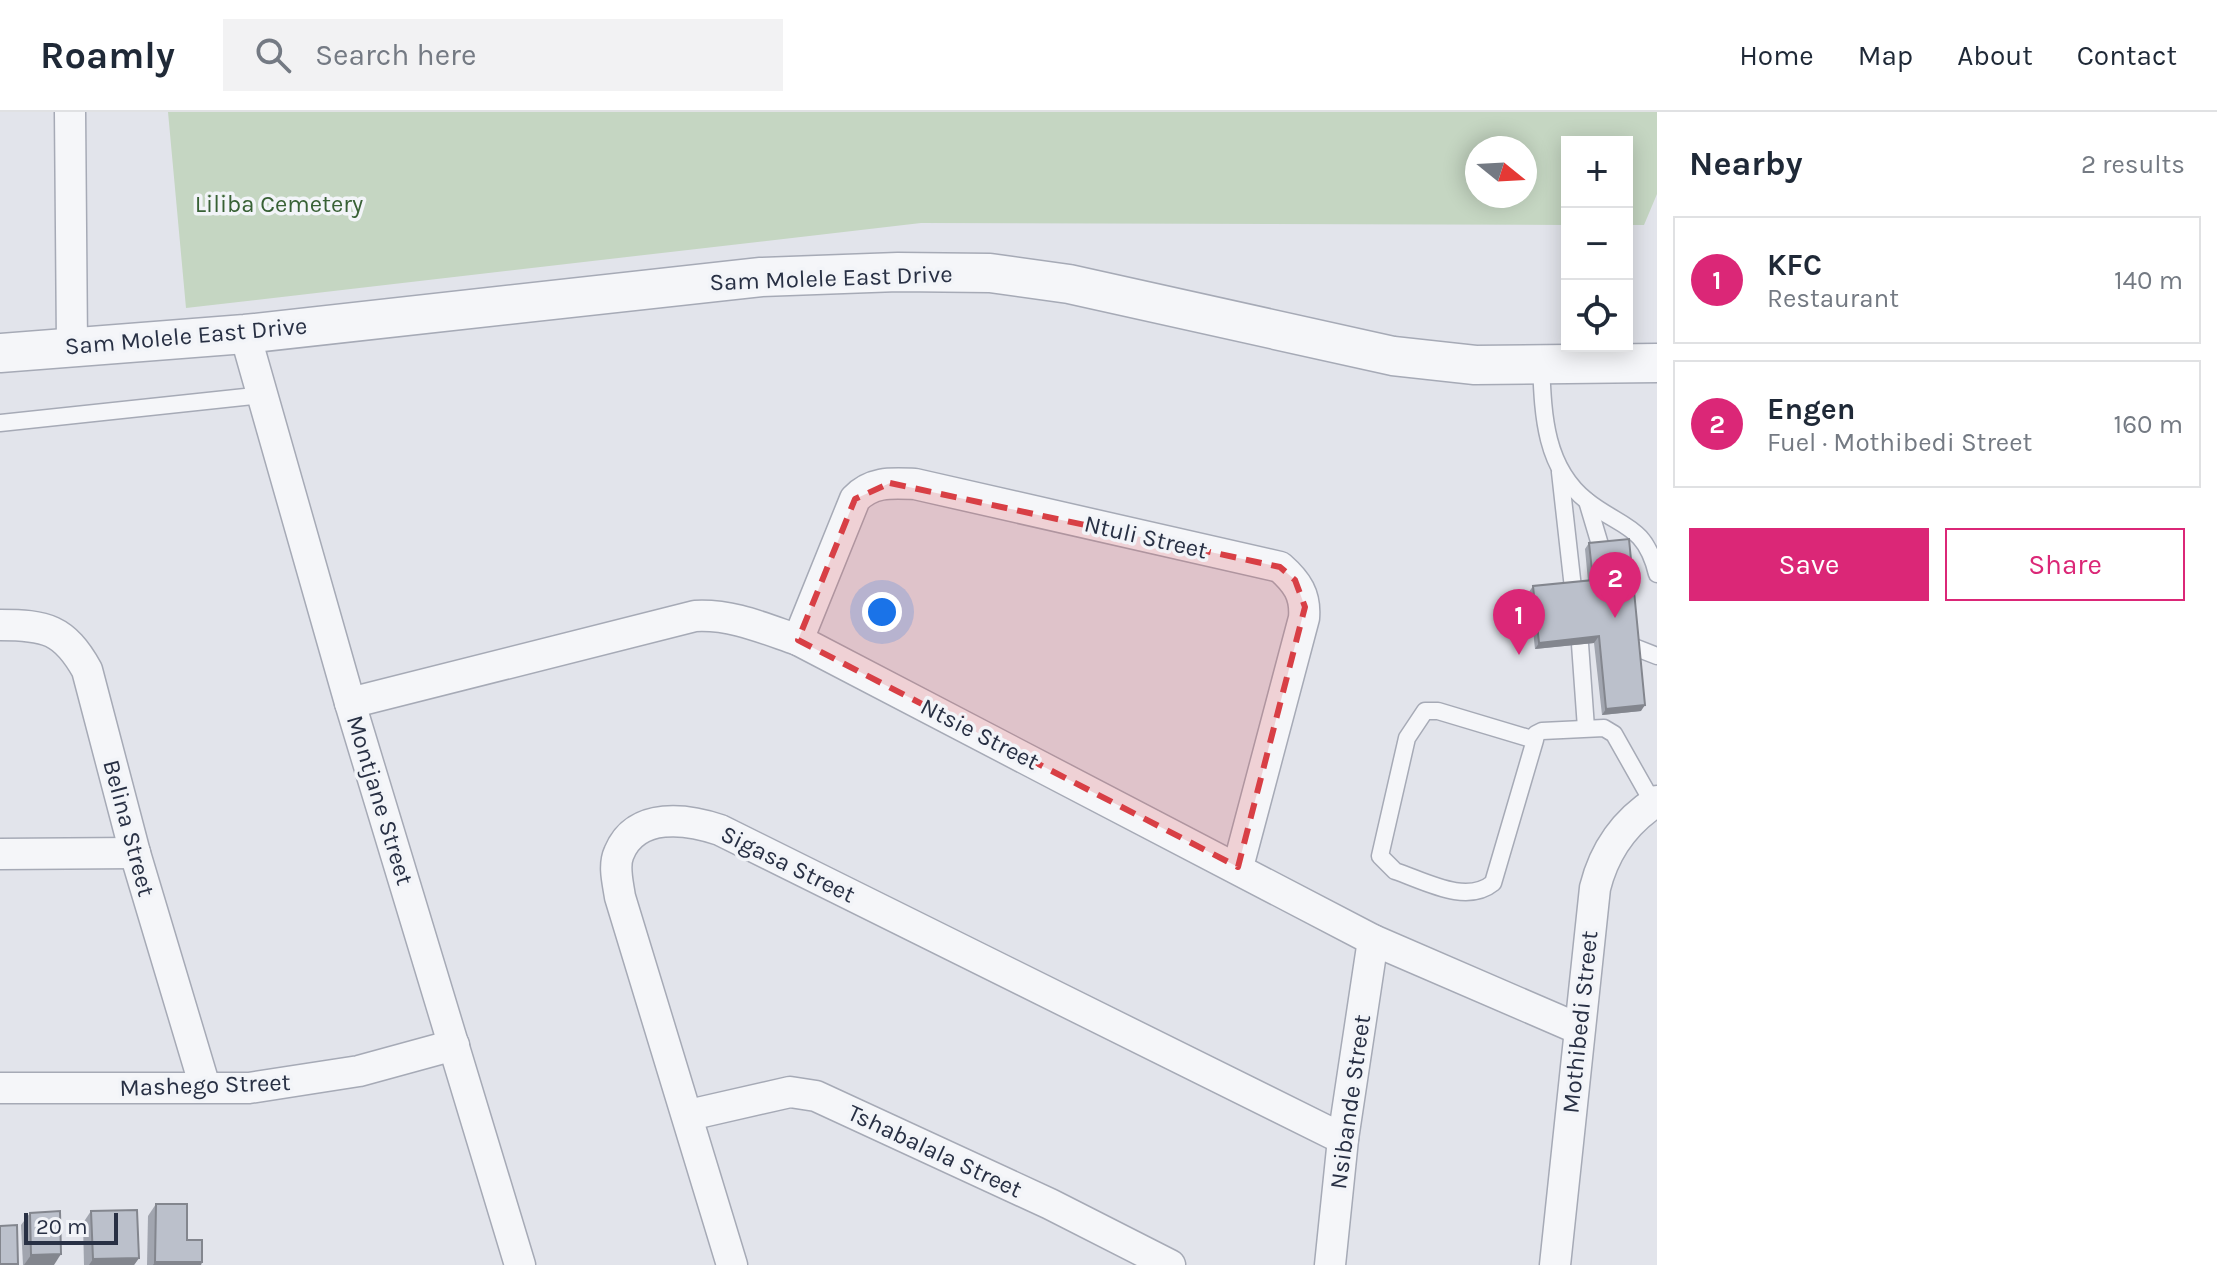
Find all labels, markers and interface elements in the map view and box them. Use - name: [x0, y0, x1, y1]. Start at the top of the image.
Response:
- search box: [223, 19, 783, 91]
- text: Roamly: [40, 33, 175, 78]
- icon: search: [251, 33, 295, 77]
- text: Search here: [315, 37, 476, 73]
- text: Home: [1739, 39, 1814, 72]
- text: Map: [1858, 39, 1913, 72]
- text: About: [1957, 39, 2033, 72]
- text: Contact: [2077, 39, 2177, 72]
- north arrow: [1465, 136, 1537, 208]
- map controls: [1561, 136, 1633, 352]
- button: +: [1561, 136, 1633, 208]
- text: Nearby: [1689, 144, 1803, 184]
- text: 2 results: [2081, 149, 2185, 180]
- park label: Liliba Cemetery: [195, 190, 363, 218]
- button: −: [1561, 208, 1633, 280]
- text: KFC: [1767, 247, 1822, 283]
- street label: Sam Molele East Drive: [709, 260, 953, 296]
- text: 1: [1712, 265, 1722, 296]
- text: 140 m: [2114, 265, 2183, 296]
- button: locate: [1561, 280, 1633, 352]
- text: Restaurant: [1767, 283, 1899, 314]
- street label: Sam Molele East Drive: [64, 311, 308, 361]
- text: Engen: [1767, 391, 1855, 427]
- text: 2: [1709, 409, 1725, 440]
- text: 160 m: [2114, 409, 2183, 440]
- text: Fuel · Mothibedi Street: [1767, 427, 2032, 458]
- street label: Ntuli Street: [1082, 509, 1210, 565]
- button: Save: [1689, 528, 1929, 601]
- button: Share: [1945, 528, 2185, 601]
- pin: 2: [1589, 552, 1641, 618]
- pin: 1: [1493, 589, 1545, 655]
- your location: [862, 592, 902, 632]
- street label: Ntsie Street: [916, 692, 1044, 776]
- street label: Montjane Street: [341, 712, 419, 888]
- street label: Belina Street: [97, 757, 161, 899]
- street label: Sigasa Street: [716, 819, 860, 909]
- street label: Mothibedi Street: [1556, 929, 1604, 1115]
- street label: Nsibande Street: [1324, 1013, 1376, 1191]
- street label: Mashego Street: [119, 1068, 291, 1102]
- street label: Tshabalala Street: [843, 1098, 1027, 1204]
- scale bar: [24, 1209, 118, 1245]
- text: 20 m: [36, 1214, 88, 1240]

